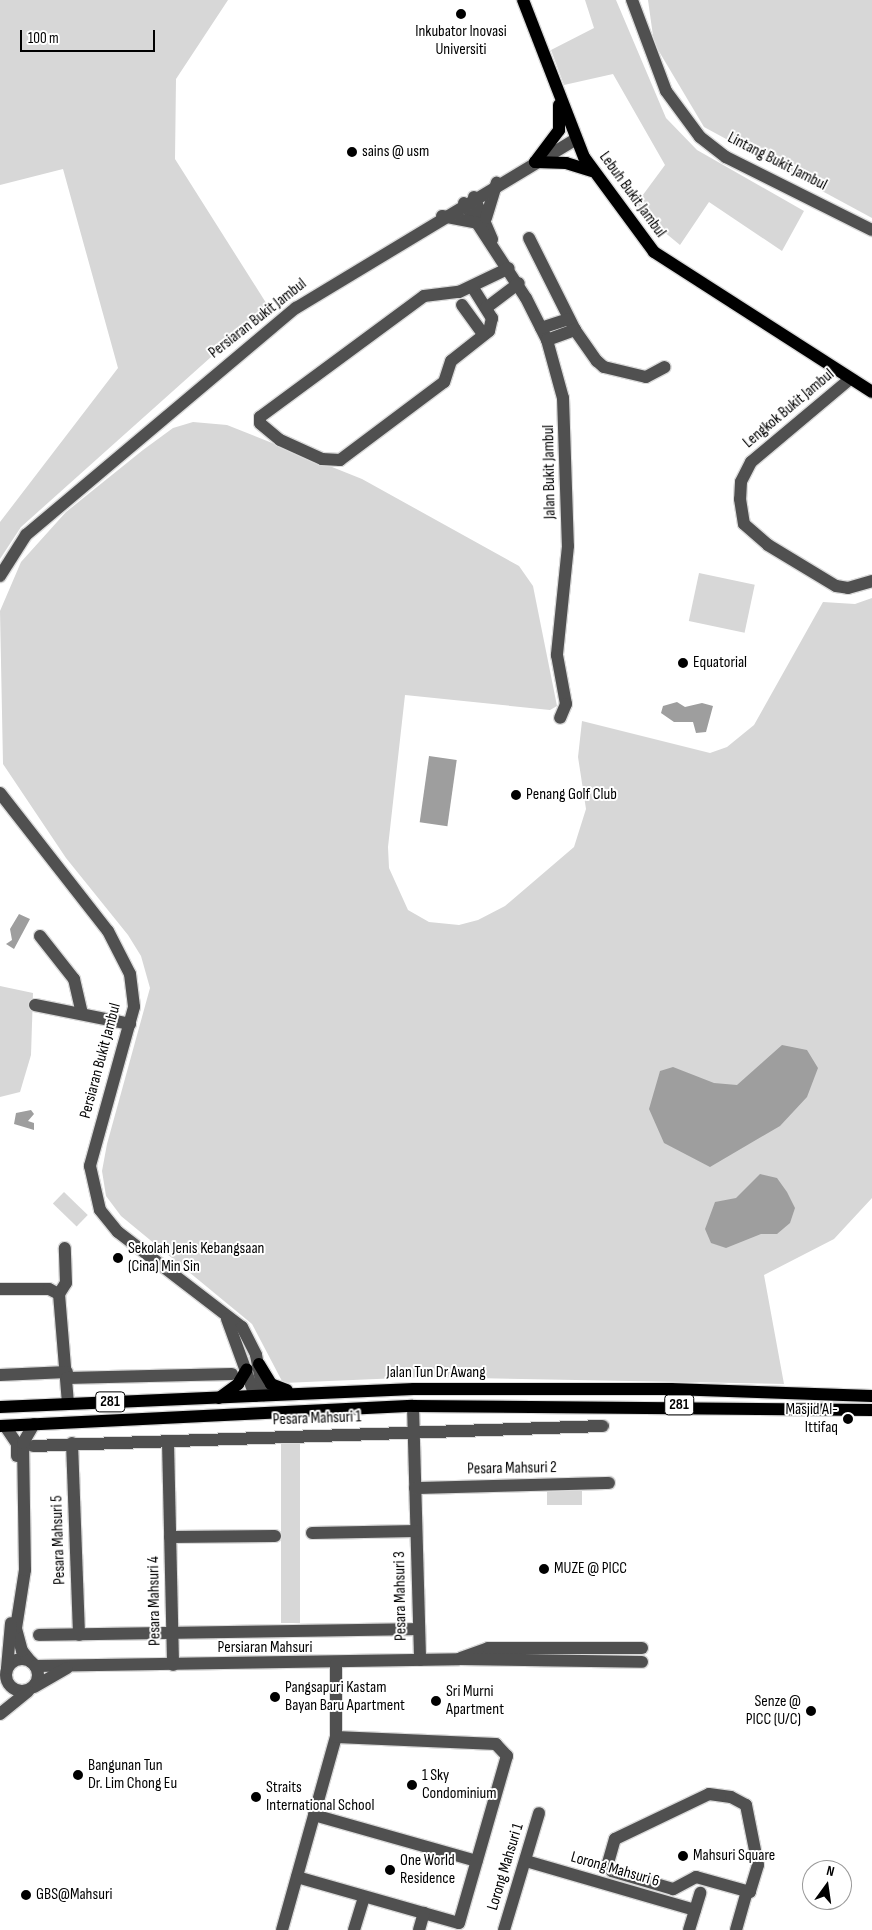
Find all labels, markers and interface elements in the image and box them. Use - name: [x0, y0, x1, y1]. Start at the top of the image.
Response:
- marker: Inkubator Inovasi Universiti: [455, 8, 467, 20]
- scale bar: [22, 20, 158, 52]
- place label: Inkubator Inovasi Universiti: [415, 22, 507, 60]
- text: 100 m: [28, 29, 59, 48]
- street label: Lintang Bukit Jambul: [724, 129, 830, 195]
- place label: sains @ usm: [362, 142, 429, 162]
- marker: sains @ usm: [346, 146, 358, 158]
- street label: Lebuh Bukit Jambul: [594, 148, 670, 242]
- street label: Persiaran Bukit Jambul: [205, 275, 311, 363]
- street label: Lengkok Bukit Jambul: [740, 365, 838, 453]
- street label: Jalan Bukit Jambul: [540, 425, 560, 519]
- place label: Equatorial: [693, 653, 747, 673]
- marker: Equatorial: [677, 657, 689, 669]
- place label: Penang Golf Club: [526, 785, 617, 805]
- marker: Penang Golf Club: [510, 789, 522, 801]
- street label: Persiaran Bukit Jambul: [76, 1001, 126, 1121]
- place label: Sekolah Jenis Kebangsaan (Cina) Min Sin: [128, 1239, 264, 1277]
- marker: Sekolah Jenis Kebangsaan (Cina) Min Sin: [112, 1252, 124, 1264]
- street label: Jalan Tun Dr Awang: [386, 1363, 486, 1383]
- road number: 281: [95, 1390, 125, 1414]
- road number: 281: [664, 1392, 694, 1418]
- place label: Masjid Al- Ittifaq: [786, 1400, 838, 1438]
- street label: Pesara Mahsuri 1: [272, 1408, 362, 1430]
- marker: Masjid Al- Ittifaq: [842, 1413, 854, 1425]
- street label: Pesara Mahsuri 2: [467, 1459, 557, 1479]
- street label: Pesara Mahsuri 5: [48, 1495, 70, 1585]
- street label: Pesara Mahsuri 3: [391, 1551, 411, 1641]
- street label: Pesara Mahsuri 4: [145, 1556, 165, 1646]
- place label: MUZE @ PICC: [554, 1559, 627, 1579]
- marker: MUZE @ PICC: [538, 1563, 550, 1575]
- street label: Persiaran Mahsuri: [218, 1638, 312, 1658]
- place label: Pangsapuri Kastam Bayan Baru Apartment: [285, 1678, 405, 1716]
- place label: Sri Murni Apartment: [446, 1682, 504, 1720]
- marker: Pangsapuri Kastam Bayan Baru Apartment: [269, 1691, 281, 1703]
- place label: Senze @ PICC (U/C): [746, 1692, 801, 1730]
- marker: Sri Murni Apartment: [430, 1695, 442, 1707]
- marker: Senze @ PICC (U/C): [805, 1705, 817, 1717]
- place label: Bangunan Tun Dr. Lim Chong Eu: [88, 1756, 177, 1794]
- place label: 1 Sky Condominium: [422, 1766, 496, 1804]
- marker: Bangunan Tun Dr. Lim Chong Eu: [72, 1769, 84, 1781]
- place label: Straits International School: [266, 1778, 374, 1816]
- marker: 1 Sky Condominium: [406, 1779, 418, 1791]
- marker: Straits International School: [250, 1791, 262, 1803]
- street label: Lorong Mahsuri 1: [484, 1821, 528, 1913]
- place label: Mahsuri Square: [693, 1846, 775, 1866]
- street label: Lorong Mahsuri 6: [569, 1848, 661, 1892]
- marker: Mahsuri Square: [677, 1850, 689, 1862]
- place label: One World Residence: [400, 1851, 455, 1889]
- north arrow: [802, 1860, 852, 1910]
- text: N: [825, 1862, 836, 1880]
- marker: One World Residence: [384, 1864, 396, 1876]
- place label: GBS@Mahsuri: [36, 1885, 112, 1905]
- marker: GBS@Mahsuri: [20, 1889, 32, 1901]

